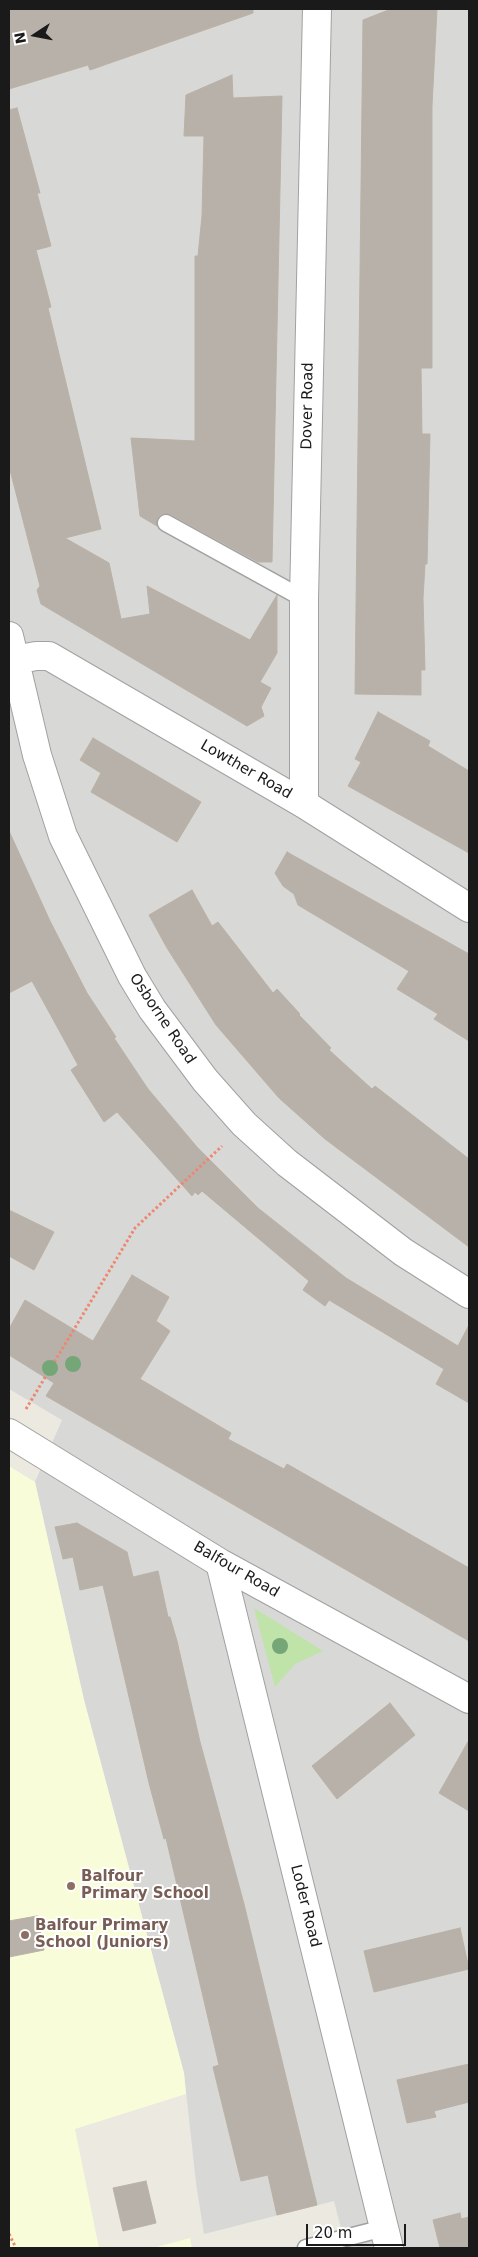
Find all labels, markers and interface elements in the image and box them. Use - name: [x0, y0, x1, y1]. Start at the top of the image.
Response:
- north arrow: [10, 10, 60, 60]
- text: N: [11, 31, 29, 45]
- street label: Dover Road: [298, 362, 318, 450]
- street label: Lowther Road: [197, 737, 295, 803]
- street label: Osborne Road: [125, 970, 199, 1068]
- street label: Balfour Road: [190, 1538, 282, 1602]
- street label: Loder Road: [286, 1863, 324, 1949]
- place label: Balfour Primary School: [81, 1868, 209, 1903]
- marker: Balfour Primary School: [65, 1880, 77, 1892]
- place label: Balfour Primary School (Juniors): [35, 1917, 169, 1952]
- marker: Balfour Primary School (Juniors): [19, 1929, 31, 1941]
- scale bar: [308, 2214, 408, 2246]
- text: 20 m: [314, 2224, 352, 2242]

